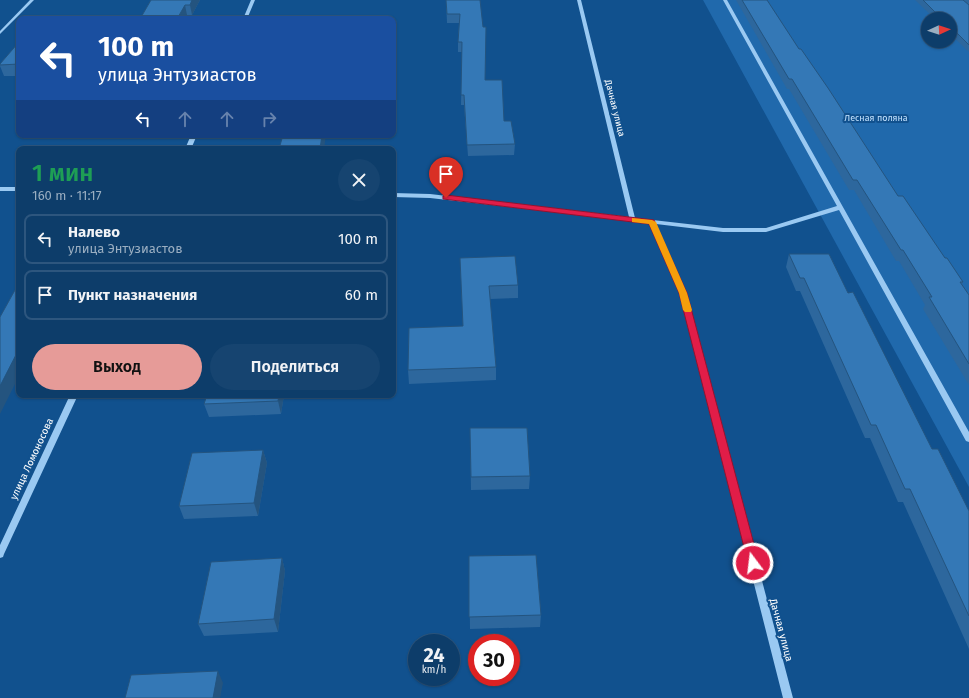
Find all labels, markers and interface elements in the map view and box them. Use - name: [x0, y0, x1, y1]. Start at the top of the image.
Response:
- north arrow: [921, 12, 957, 48]
- map controls: [921, 12, 957, 48]
- text: 100 m: [98, 30, 174, 63]
- icon: left: [32, 32, 84, 84]
- text: улица Энтузиастов: [98, 64, 257, 86]
- street label: Дачная улица: [603, 78, 627, 137]
- icon: left: [132, 108, 154, 130]
- icon: ahead: [174, 108, 196, 130]
- icon: ahead: [216, 108, 238, 130]
- icon: right: [258, 108, 280, 130]
- park label: Лесная поляна: [844, 113, 908, 123]
- pin: [429, 157, 463, 198]
- text: 1 мин: [32, 159, 93, 187]
- button: close: [338, 159, 380, 201]
- icon: arrive: [435, 163, 457, 185]
- text: 160 m · 11:17: [32, 188, 102, 203]
- text: Налево: [68, 223, 120, 241]
- icon: left: [34, 228, 56, 250]
- text: 100 m: [338, 230, 378, 248]
- text: улица Энтузиастов: [68, 241, 183, 256]
- icon: arrive: [34, 284, 56, 306]
- text: Пункт назначения: [68, 286, 197, 304]
- text: 60 m: [345, 286, 378, 304]
- button: Выход: [32, 344, 202, 390]
- button: Поделиться: [210, 344, 380, 390]
- street label: улица Ломоносова: [8, 416, 56, 502]
- position arrow: [732, 542, 774, 584]
- street label: Дачная улица: [767, 596, 795, 663]
- speed limit sign: 30: [468, 634, 520, 686]
- text: 24: [423, 643, 445, 667]
- text: km/h: [422, 664, 446, 676]

